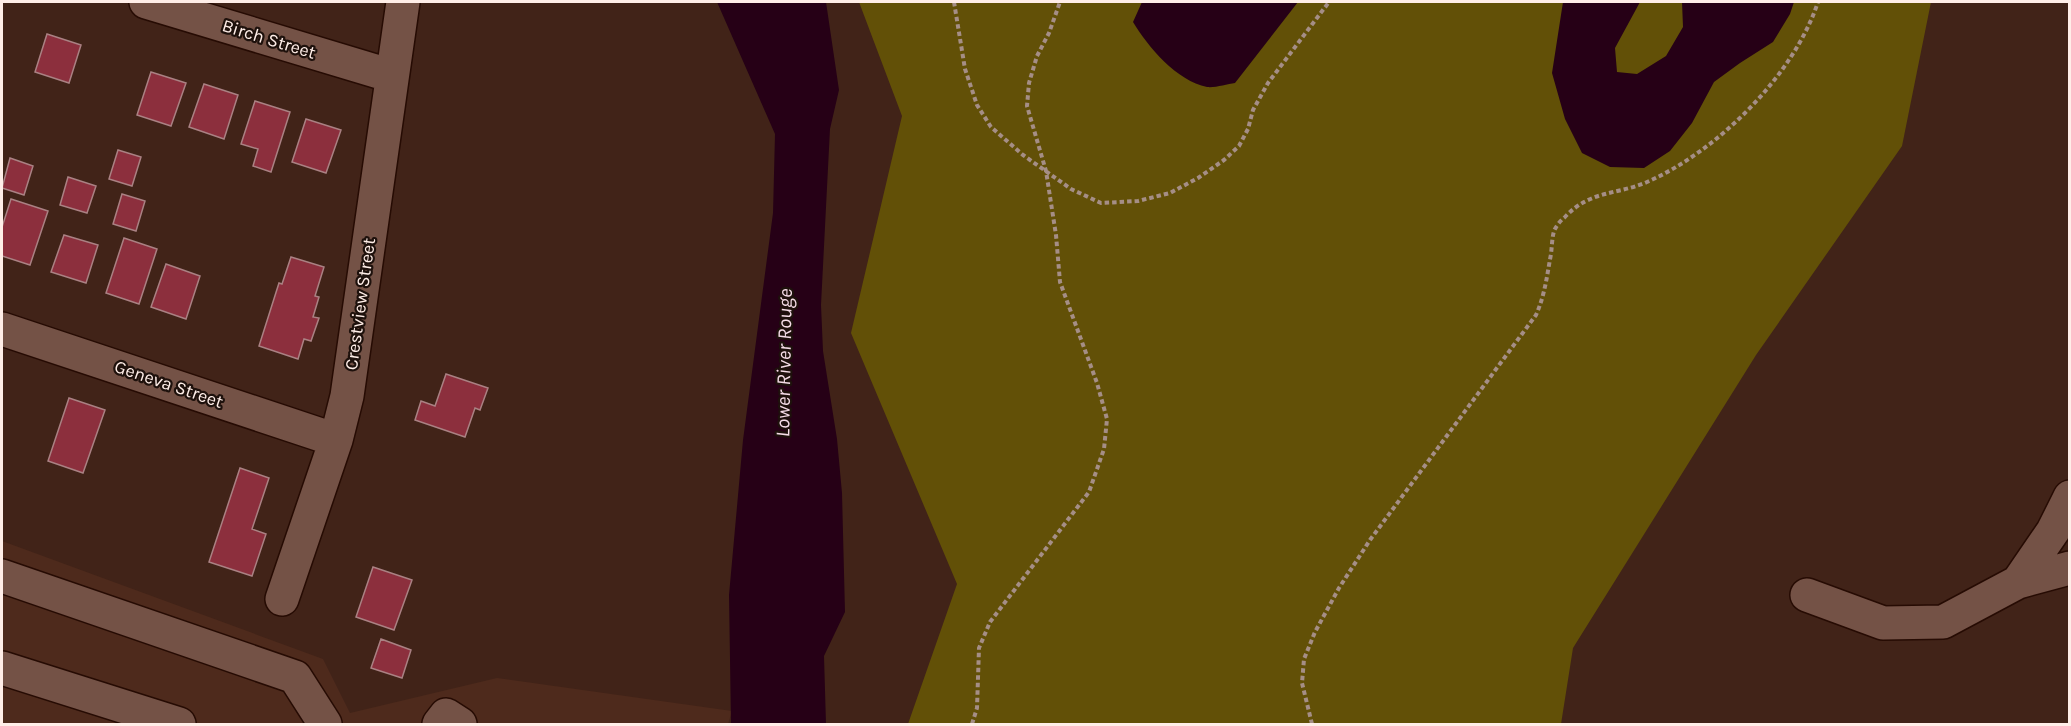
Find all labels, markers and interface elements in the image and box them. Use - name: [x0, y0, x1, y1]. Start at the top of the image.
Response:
- street label: Birch Street: [219, 14, 319, 64]
- street label: Crestview Street: [340, 236, 380, 372]
- water label: Lower River Rouge: [771, 288, 797, 438]
- street label: Geneva Street: [112, 355, 226, 413]

